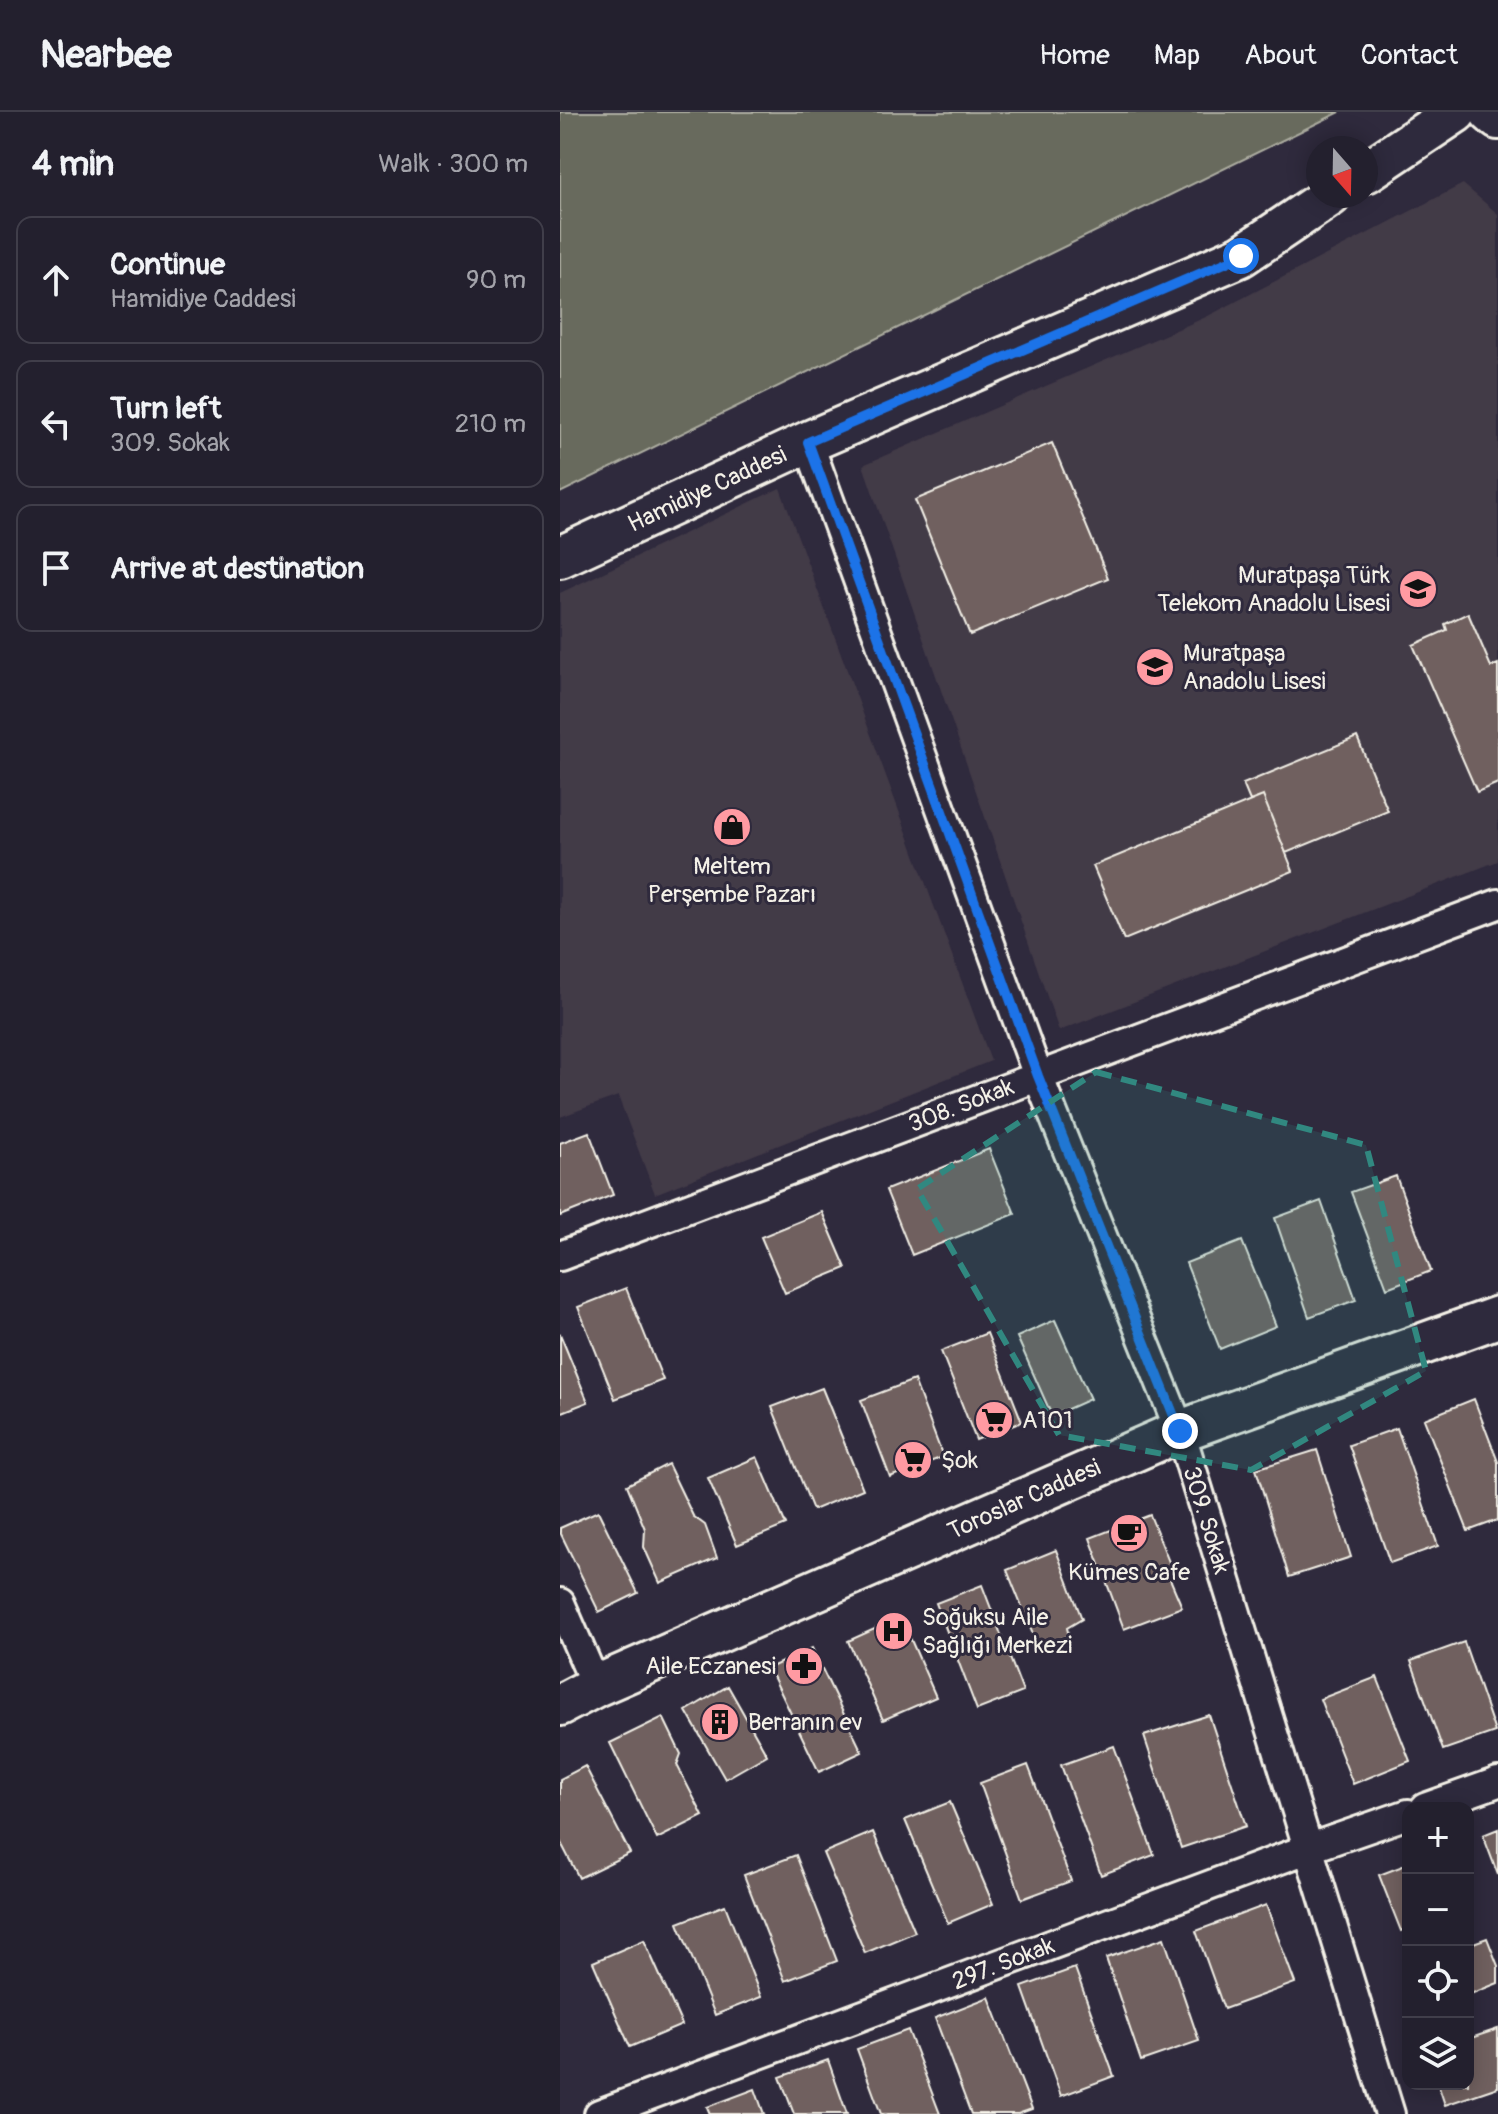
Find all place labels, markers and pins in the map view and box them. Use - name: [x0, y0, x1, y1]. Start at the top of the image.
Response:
- place label: Muratpaşa Türk Telekom Anadolu Lisesi: [1157, 561, 1390, 618]
- school or university icon: Muratpaşa Türk Telekom Anadolu Lisesi: [1397, 568, 1439, 610]
- place label: Muratpaşa Anadolu Lisesi: [1183, 639, 1326, 696]
- school or university icon: Muratpaşa Anadolu Lisesi: [1134, 646, 1176, 688]
- shop icon: Meltem Perşembe Pazarı: [711, 806, 753, 848]
- place label: Meltem Perşembe Pazarı: [648, 852, 816, 909]
- supermarket icon: A101: [973, 1399, 1015, 1441]
- place label: A101: [1022, 1406, 1073, 1435]
- supermarket icon: Şok: [892, 1439, 934, 1481]
- place label: Şok: [941, 1446, 978, 1475]
- cafe icon: Kümes Cafe: [1108, 1512, 1150, 1554]
- place label: Kümes Cafe: [1068, 1558, 1190, 1587]
- place label: Soğuksu Aile Sağlığı Merkezi: [922, 1603, 1072, 1660]
- hospital icon: Soğuksu Aile Sağlığı Merkezi: [873, 1610, 915, 1652]
- pharmacy icon: Aile Eczanesi: [783, 1645, 825, 1687]
- place label: Aile Eczanesi: [645, 1652, 776, 1681]
- building icon: Berranın ev: [699, 1701, 741, 1743]
- place label: Berranın ev: [748, 1708, 862, 1737]

